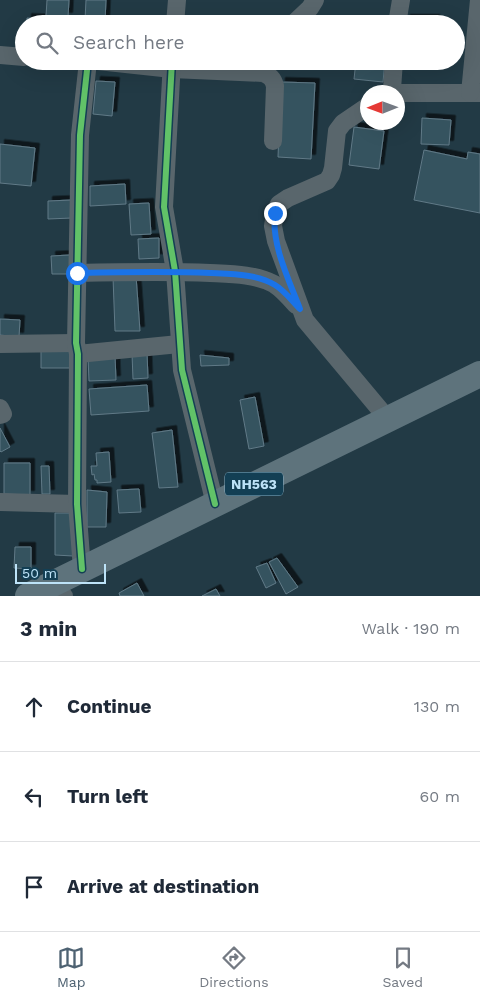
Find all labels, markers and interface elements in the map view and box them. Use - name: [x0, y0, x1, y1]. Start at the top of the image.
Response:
- search box: [15, 15, 465, 70]
- icon: search: [33, 29, 61, 57]
- text: Search here: [73, 31, 184, 54]
- north arrow: [360, 85, 405, 130]
- route end: [264, 202, 287, 225]
- route start: [66, 262, 89, 285]
- road number: NH563: [225, 472, 283, 496]
- scale bar: [15, 561, 106, 584]
- text: 50 m: [22, 565, 57, 581]
- text: 3 min: [20, 616, 77, 641]
- text: Walk · 190 m: [362, 619, 460, 638]
- icon: ahead: [20, 693, 48, 721]
- text: Continue: [67, 695, 151, 718]
- text: 130 m: [414, 697, 460, 716]
- icon: left: [20, 783, 48, 811]
- text: Turn left: [67, 785, 148, 808]
- text: 60 m: [420, 787, 460, 806]
- icon: arrive: [20, 873, 48, 901]
- text: Arrive at destination: [67, 875, 259, 898]
- tab: Map: [57, 944, 86, 990]
- tab: Directions: [199, 944, 269, 990]
- tab: Saved: [382, 944, 423, 990]

